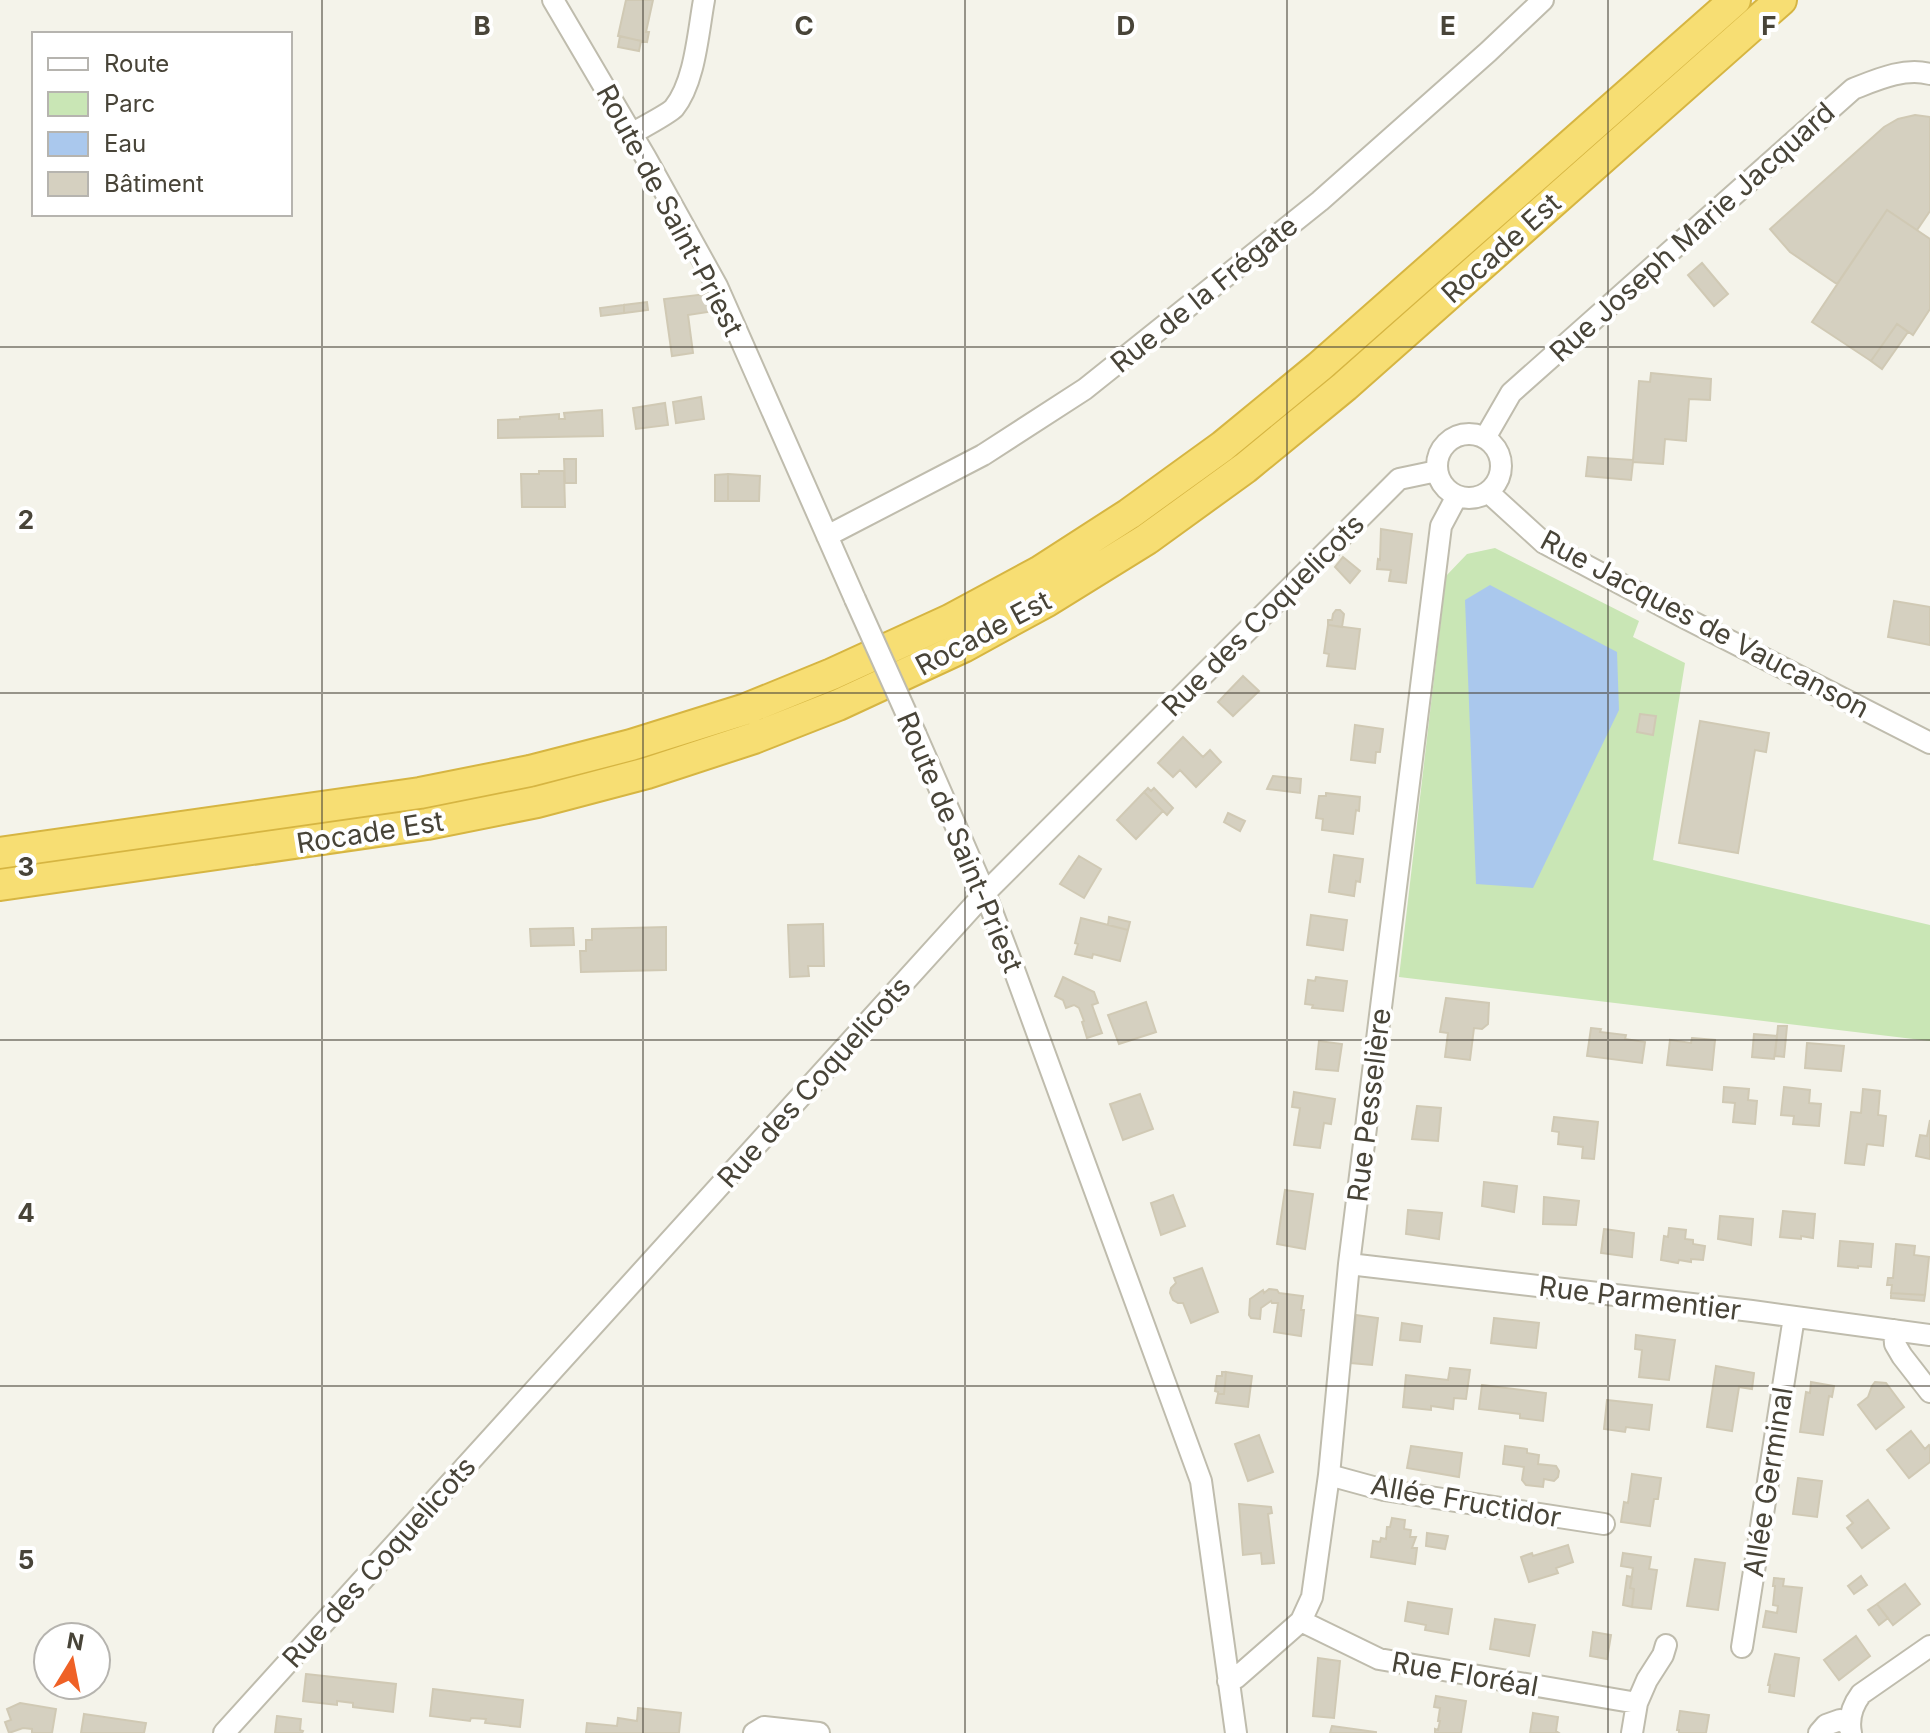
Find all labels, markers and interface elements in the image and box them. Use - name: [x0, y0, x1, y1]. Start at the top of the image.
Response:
- text: B: [473, 10, 491, 41]
- text: C: [794, 10, 814, 41]
- text: D: [1117, 10, 1135, 41]
- text: E: [1440, 10, 1456, 41]
- text: F: [1761, 10, 1777, 41]
- legend: [32, 32, 292, 216]
- text: Route: [104, 49, 169, 78]
- street label: Route de Saint-Priest: [589, 78, 751, 342]
- text: Parc: [104, 89, 155, 118]
- street label: Rue Joseph Marie Jacquard: [1543, 95, 1841, 369]
- text: Eau: [104, 129, 146, 158]
- text: Bâtiment: [104, 169, 204, 198]
- street label: Rocade Est: [1434, 186, 1568, 310]
- street label: Rue de la Frégate: [1104, 208, 1304, 380]
- text: 2: [18, 504, 34, 535]
- street label: Rue des Coquelicots: [1155, 507, 1371, 723]
- street label: Rue Jacques de Vaucanson: [1535, 523, 1875, 725]
- street label: Rocade Est: [909, 583, 1057, 683]
- street label: Route de Saint-Priest: [890, 707, 1030, 977]
- street label: Rocade Est: [294, 804, 446, 860]
- text: 3: [18, 851, 34, 882]
- street label: Rue des Coquelicots: [710, 969, 918, 1195]
- street label: Rue Pesselière: [1340, 1006, 1398, 1204]
- text: 4: [17, 1197, 35, 1228]
- street label: Rue Parmentier: [1537, 1269, 1743, 1327]
- street label: Allée Germinal: [1736, 1385, 1800, 1579]
- street label: Rue des Coquelicots: [275, 1449, 483, 1675]
- street label: Allée Fructidor: [1368, 1468, 1564, 1534]
- text: 5: [18, 1544, 34, 1575]
- north arrow: [32, 1621, 112, 1701]
- text: N: [65, 1627, 86, 1656]
- street label: Rue Floréal: [1389, 1644, 1541, 1704]

